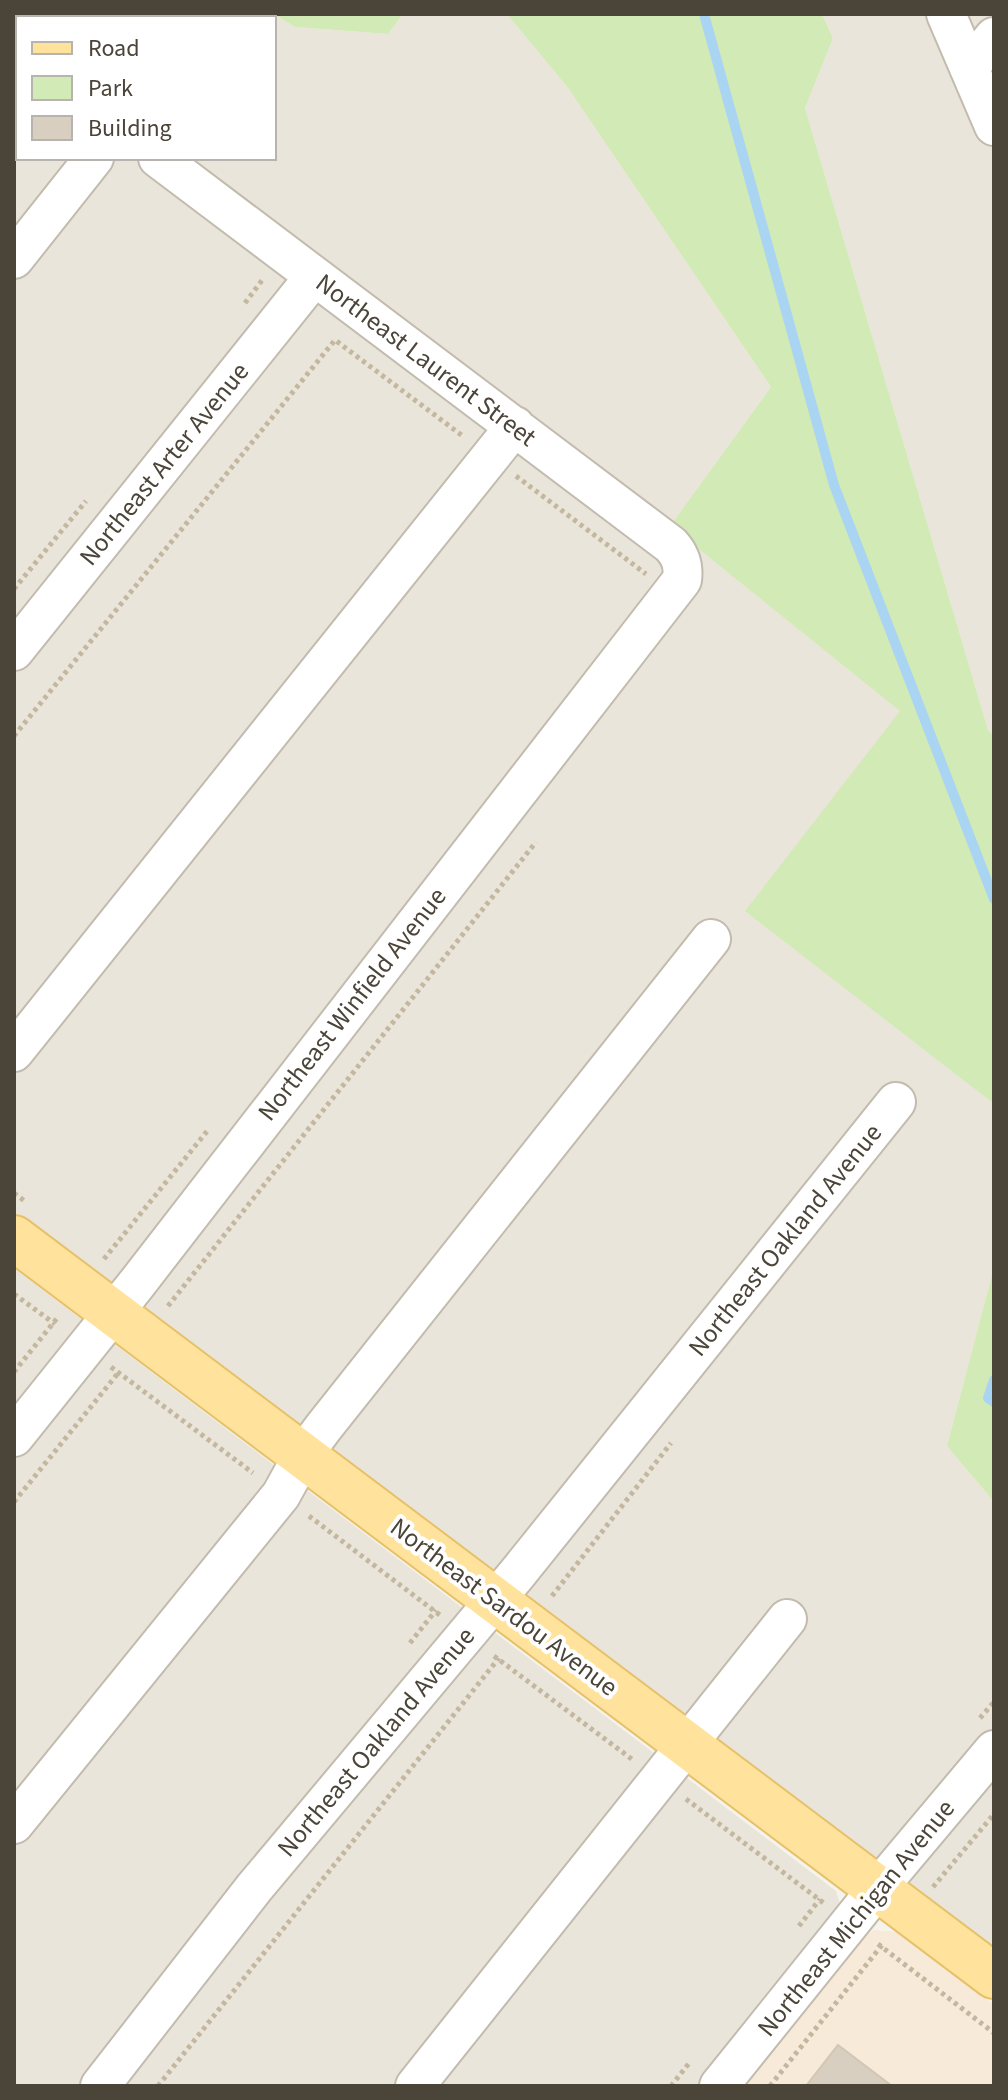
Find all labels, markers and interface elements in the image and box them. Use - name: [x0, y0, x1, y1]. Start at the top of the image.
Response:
- legend: [16, 16, 276, 160]
- text: Road: [88, 31, 140, 66]
- text: Park: [88, 71, 133, 106]
- text: Building: [88, 111, 172, 146]
- street label: Northeast Laurent Street: [308, 265, 544, 455]
- street label: Northeast Arter Avenue: [70, 355, 258, 573]
- street label: Northeast Winfield Avenue: [249, 879, 455, 1129]
- street label: Northeast Oakland Avenue: [679, 1116, 891, 1364]
- street label: Northeast Sardou Avenue: [382, 1509, 626, 1705]
- street label: Northeast Oakland Avenue: [269, 1619, 483, 1865]
- street label: Northeast Michigan Avenue: [749, 1791, 963, 2045]

